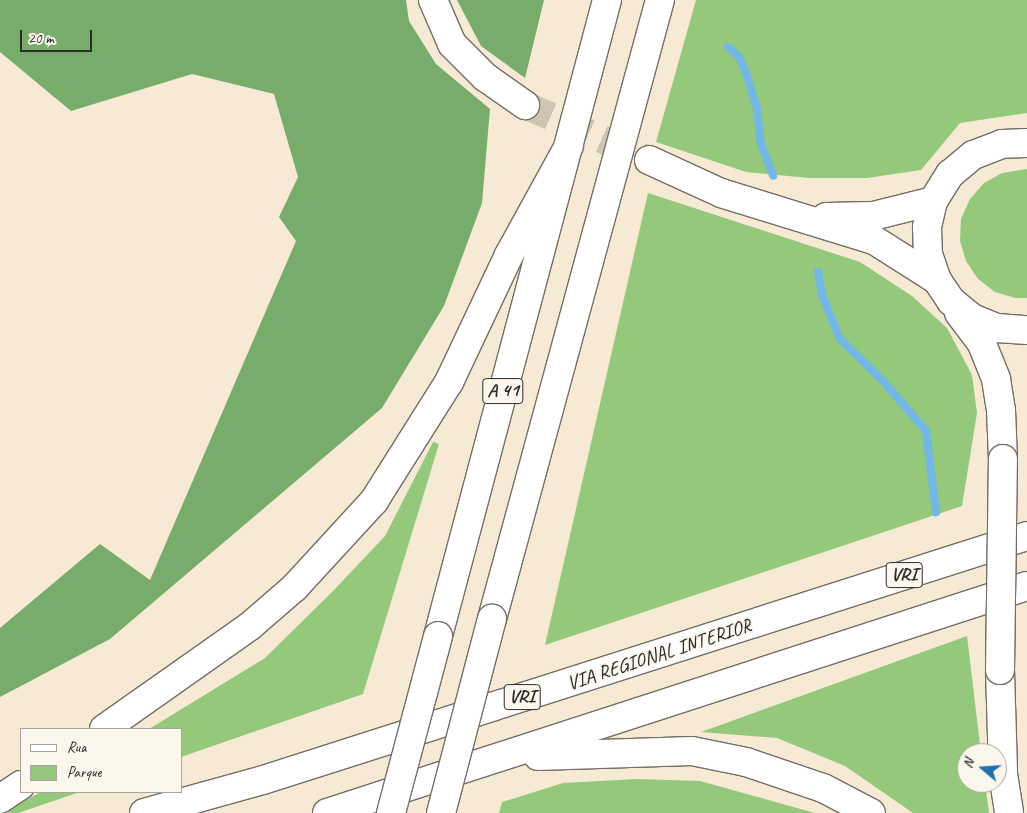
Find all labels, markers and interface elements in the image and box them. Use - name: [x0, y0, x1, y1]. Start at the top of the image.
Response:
- scale bar: [22, 20, 95, 52]
- text: 20 m: [28, 29, 54, 48]
- road number: A 41: [482, 374, 524, 408]
- road number: VRI: [885, 558, 923, 592]
- street label: VIA REGIONAL INTERIOR: [563, 613, 755, 695]
- road number: VRI: [503, 680, 541, 714]
- legend: [20, 728, 182, 793]
- text: Rua: [67, 738, 86, 757]
- north arrow: [957, 743, 1007, 793]
- text: N: [959, 757, 978, 770]
- text: Parque: [67, 763, 101, 782]

